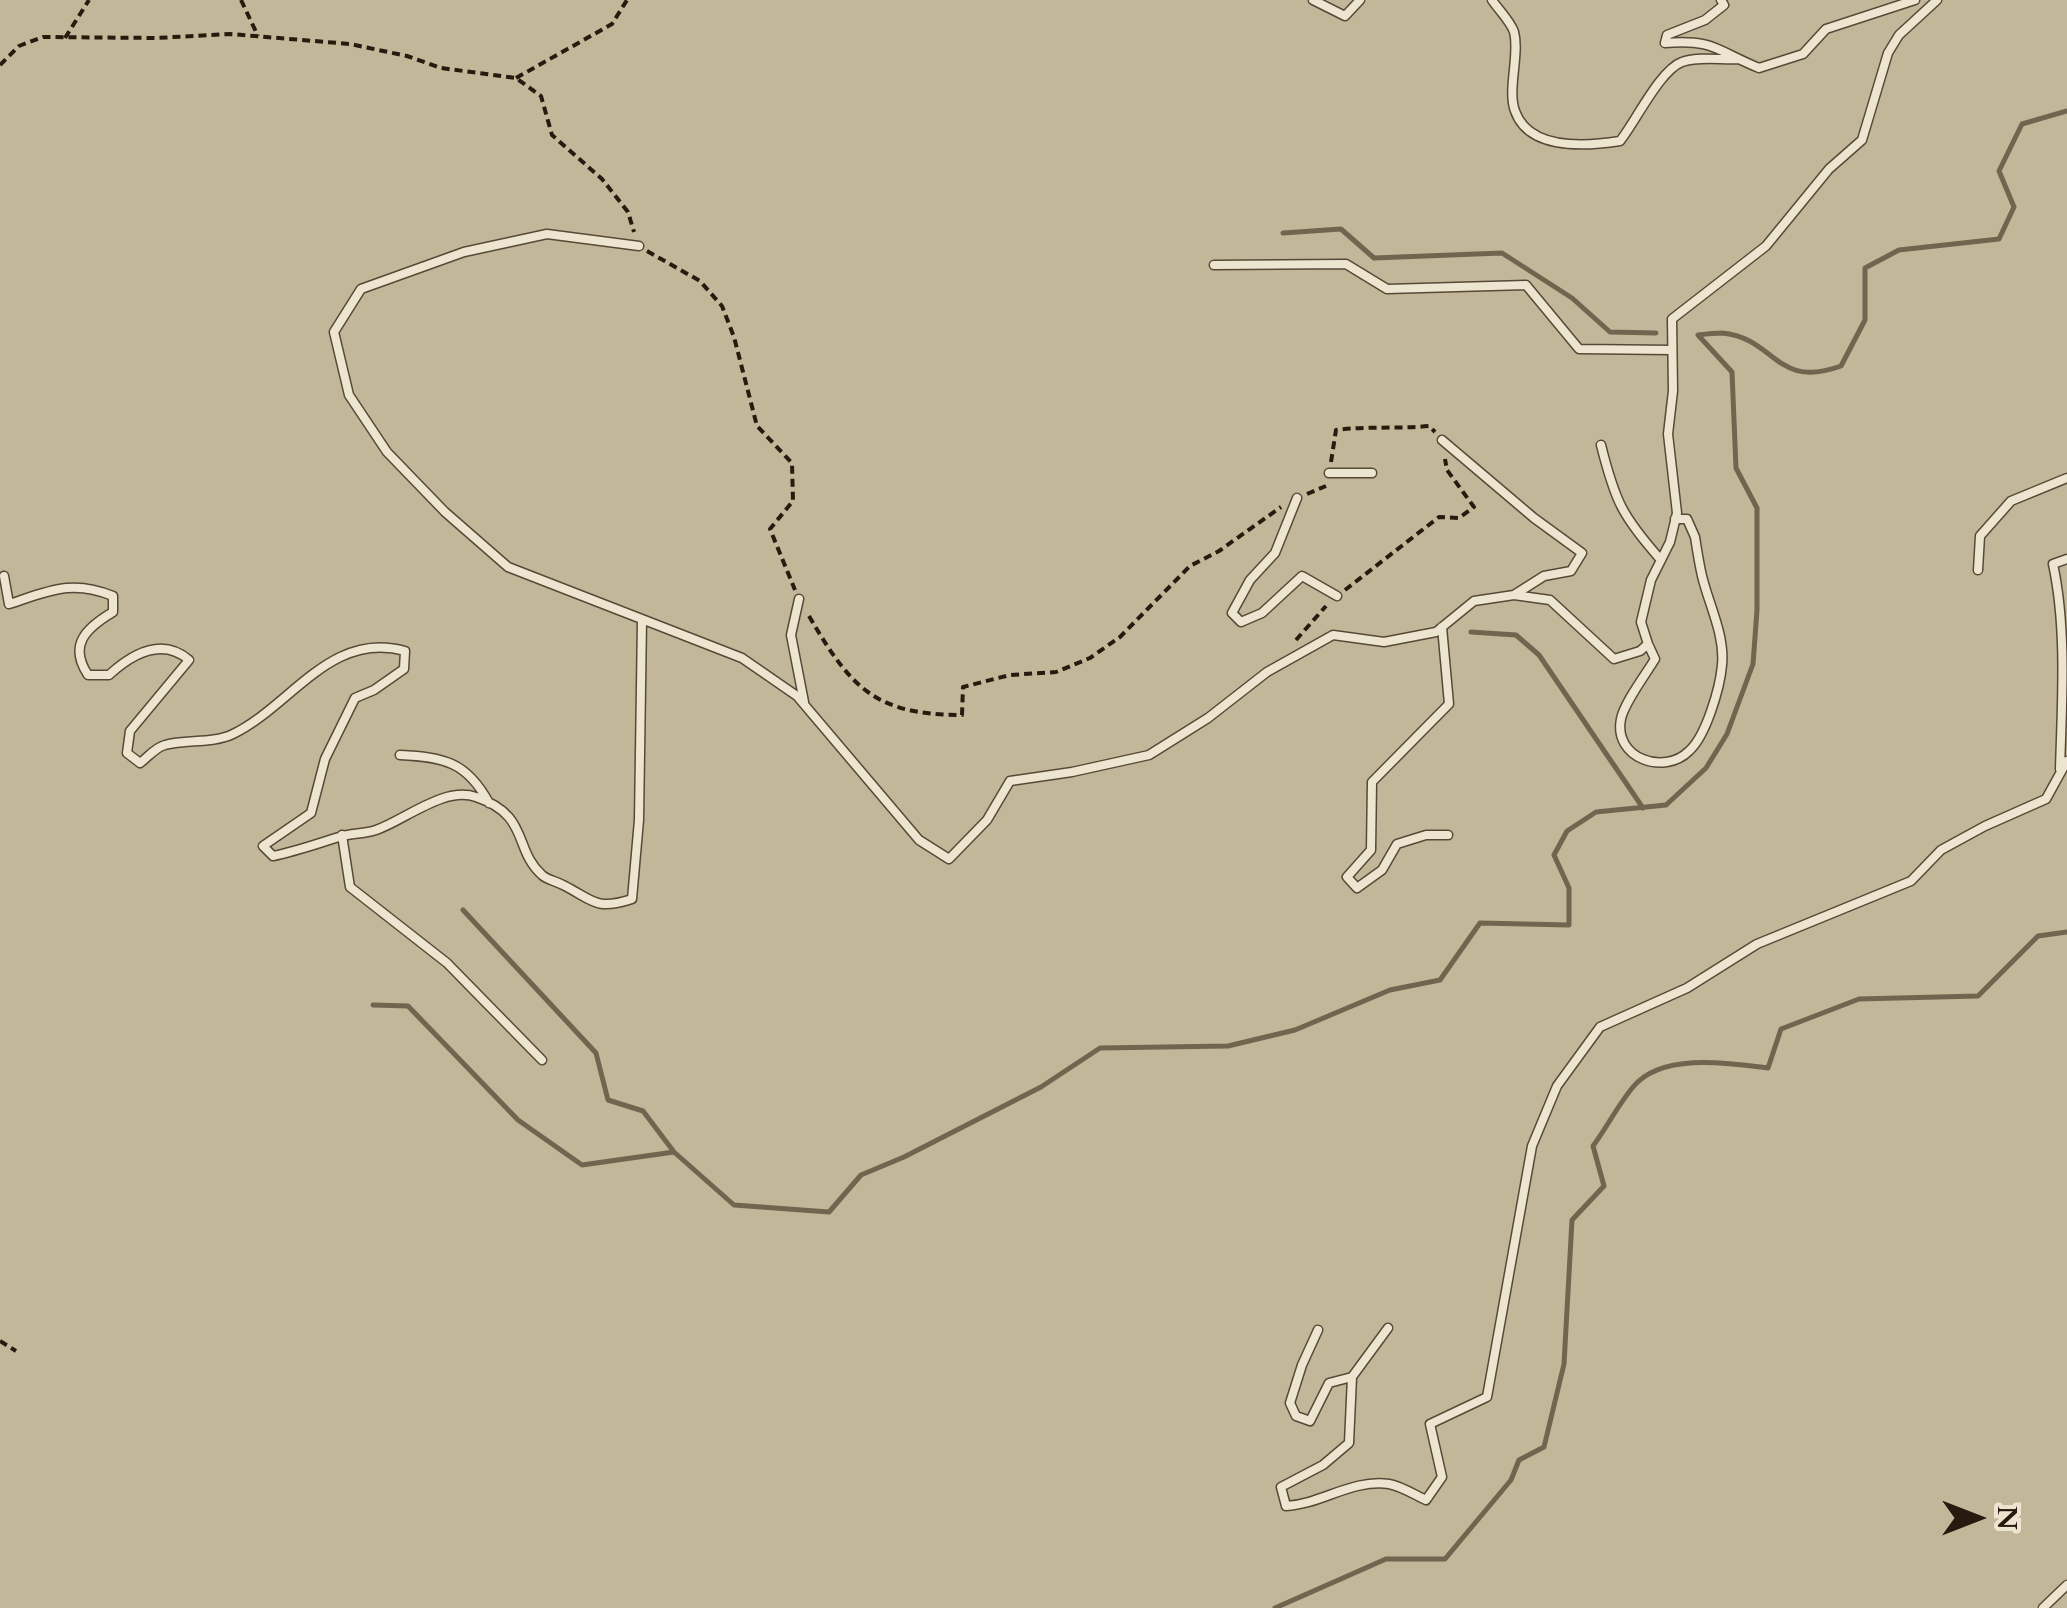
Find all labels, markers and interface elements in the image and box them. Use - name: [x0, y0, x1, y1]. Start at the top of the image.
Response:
- north arrow: [1927, 1468, 2027, 1568]
- text: N: [1988, 1506, 2026, 1530]

